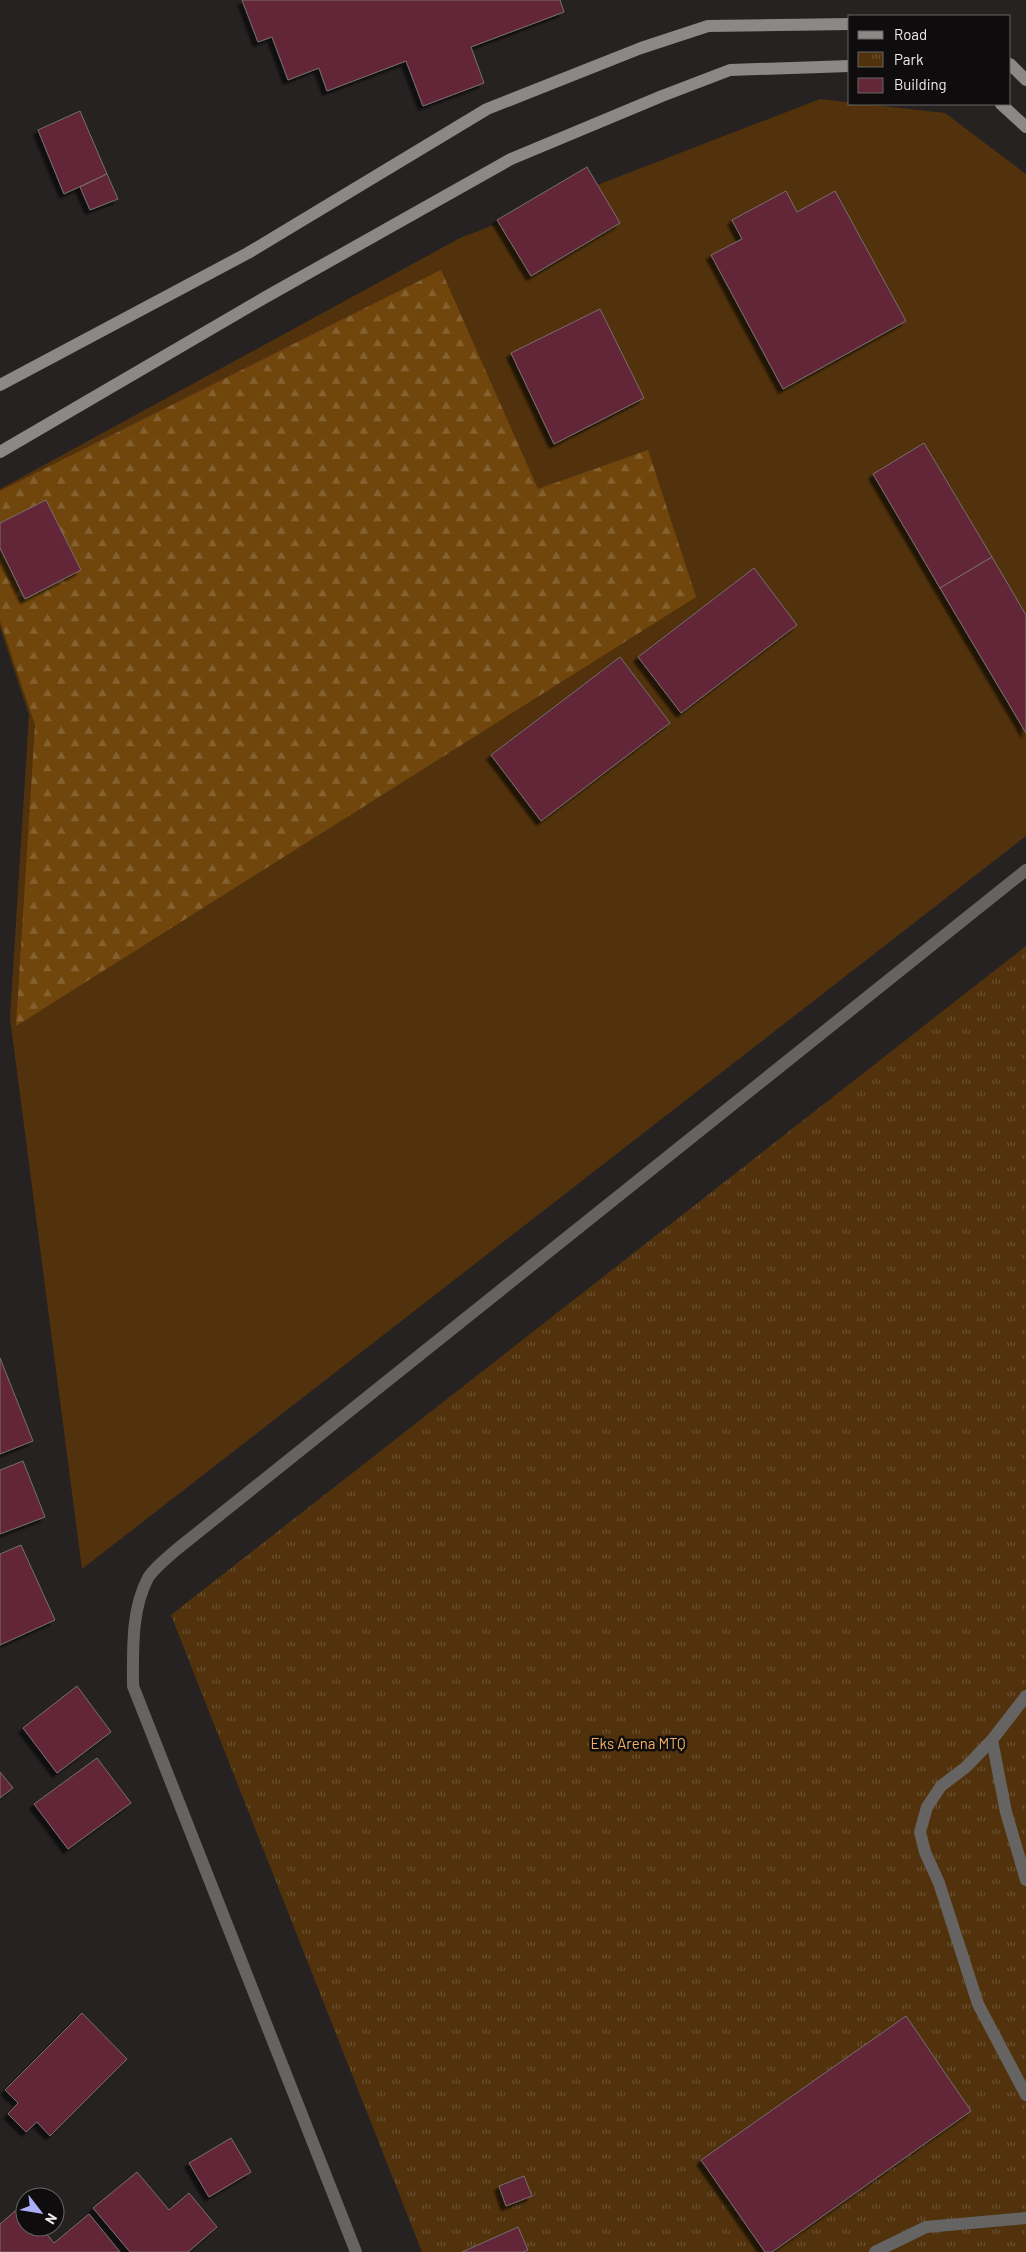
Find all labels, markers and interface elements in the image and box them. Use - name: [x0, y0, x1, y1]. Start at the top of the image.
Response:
- legend: [848, 15, 1011, 105]
- text: Road: [894, 25, 927, 43]
- text: Park: [894, 50, 924, 68]
- text: Building: [894, 75, 947, 93]
- park label: Eks Arena MTQ: [590, 1734, 686, 1752]
- north arrow: [15, 2187, 65, 2237]
- text: N: [42, 2211, 61, 2227]

